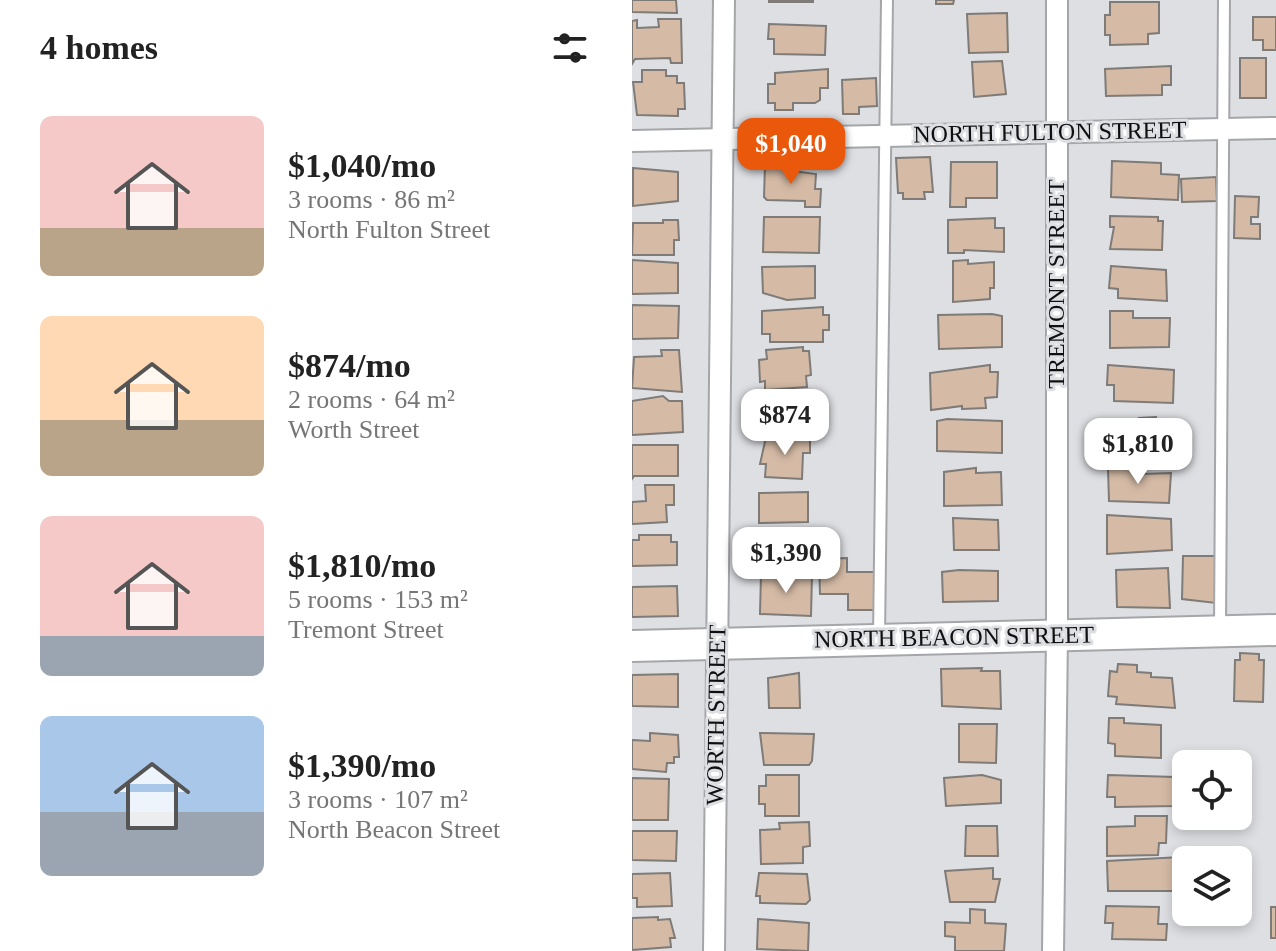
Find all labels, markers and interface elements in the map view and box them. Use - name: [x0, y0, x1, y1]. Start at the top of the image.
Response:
- icon: filters: [548, 26, 592, 70]
- text: 4 homes: [40, 29, 158, 66]
- street label: NORTH FULTON STREET: [913, 117, 1187, 147]
- pin: $1,040: [726, 118, 856, 186]
- text: $1,040: [755, 129, 827, 158]
- text: $1,040/mo: [288, 147, 436, 184]
- icon: home: [104, 148, 200, 244]
- street label: TREMONT STREET: [1043, 179, 1069, 389]
- text: 3 rooms · 86 m²: [288, 185, 455, 214]
- text: North Fulton Street: [288, 215, 490, 244]
- text: $874/mo: [288, 347, 411, 384]
- icon: home: [104, 348, 200, 444]
- text: 2 rooms · 64 m²: [288, 385, 455, 414]
- pin: $874: [738, 389, 832, 457]
- text: $874: [759, 400, 811, 429]
- text: Worth Street: [288, 415, 420, 444]
- pin: $1,810: [1073, 418, 1203, 486]
- text: $1,810: [1102, 429, 1174, 458]
- pin: $1,390: [721, 527, 851, 595]
- text: $1,390: [750, 538, 822, 567]
- text: $1,810/mo: [288, 547, 436, 584]
- icon: home: [104, 548, 200, 644]
- text: 5 rooms · 153 m²: [288, 585, 468, 614]
- text: Tremont Street: [288, 615, 444, 644]
- street label: NORTH BEACON STREET: [814, 622, 1094, 652]
- street label: WORTH STREET: [701, 624, 731, 805]
- text: $1,390/mo: [288, 747, 436, 784]
- icon: home: [104, 748, 200, 844]
- map controls: [1172, 750, 1252, 926]
- button: locate: [1172, 750, 1252, 830]
- text: 3 rooms · 107 m²: [288, 785, 468, 814]
- text: North Beacon Street: [288, 815, 500, 844]
- button: layers: [1172, 846, 1252, 926]

